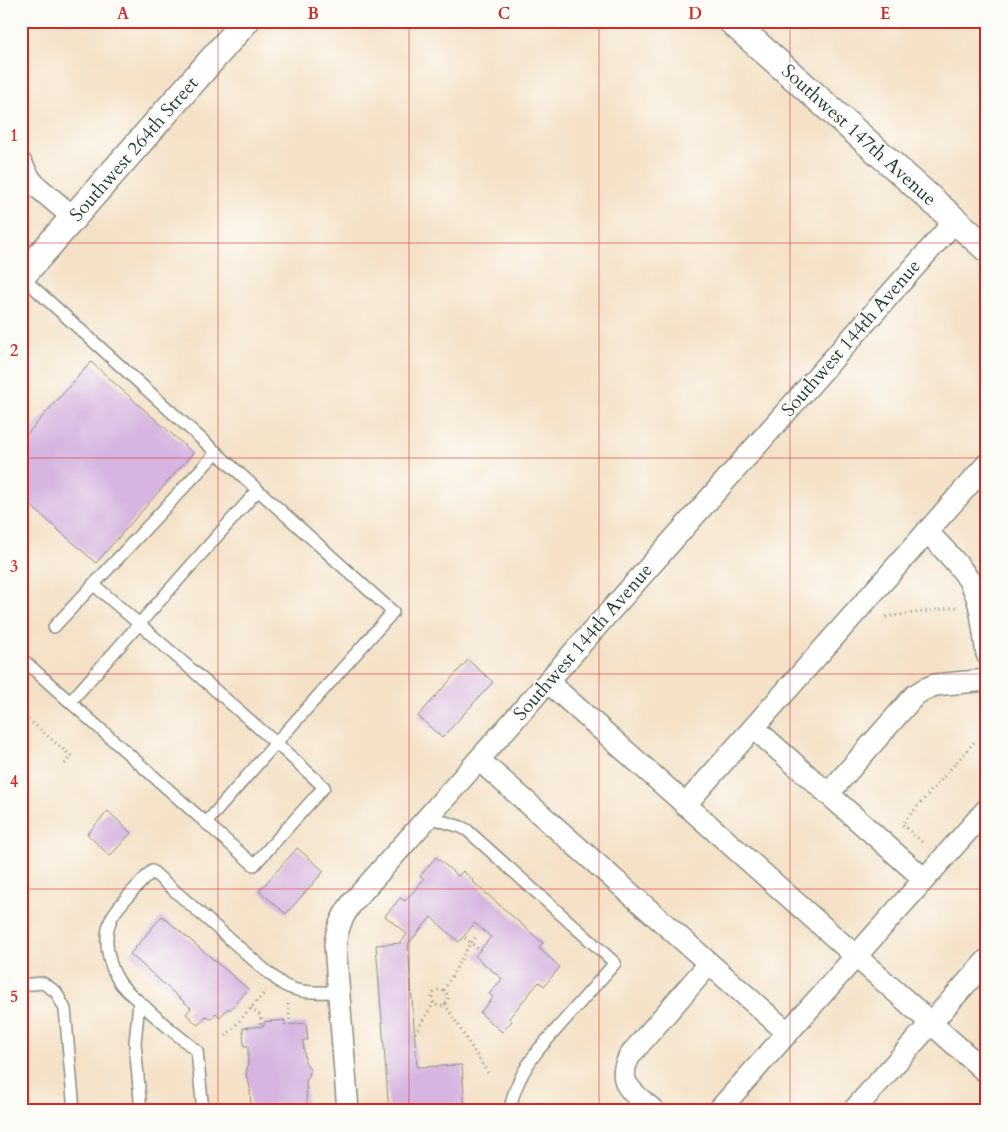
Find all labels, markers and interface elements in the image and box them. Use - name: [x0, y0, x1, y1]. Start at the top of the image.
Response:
- text: A: [117, 3, 129, 25]
- text: B: [307, 3, 319, 25]
- text: C: [498, 3, 510, 25]
- text: D: [688, 3, 702, 25]
- text: E: [880, 3, 890, 25]
- street label: Southwest 147th Avenue: [776, 58, 942, 212]
- street label: Southwest 264th Street: [64, 71, 204, 227]
- text: 1: [10, 125, 18, 147]
- street label: Southwest 144th Avenue: [775, 254, 927, 422]
- text: 2: [10, 340, 18, 362]
- text: 3: [10, 556, 18, 578]
- street label: Southwest 144th Avenue: [507, 558, 659, 726]
- text: 4: [10, 771, 18, 793]
- text: 5: [10, 986, 18, 1008]

